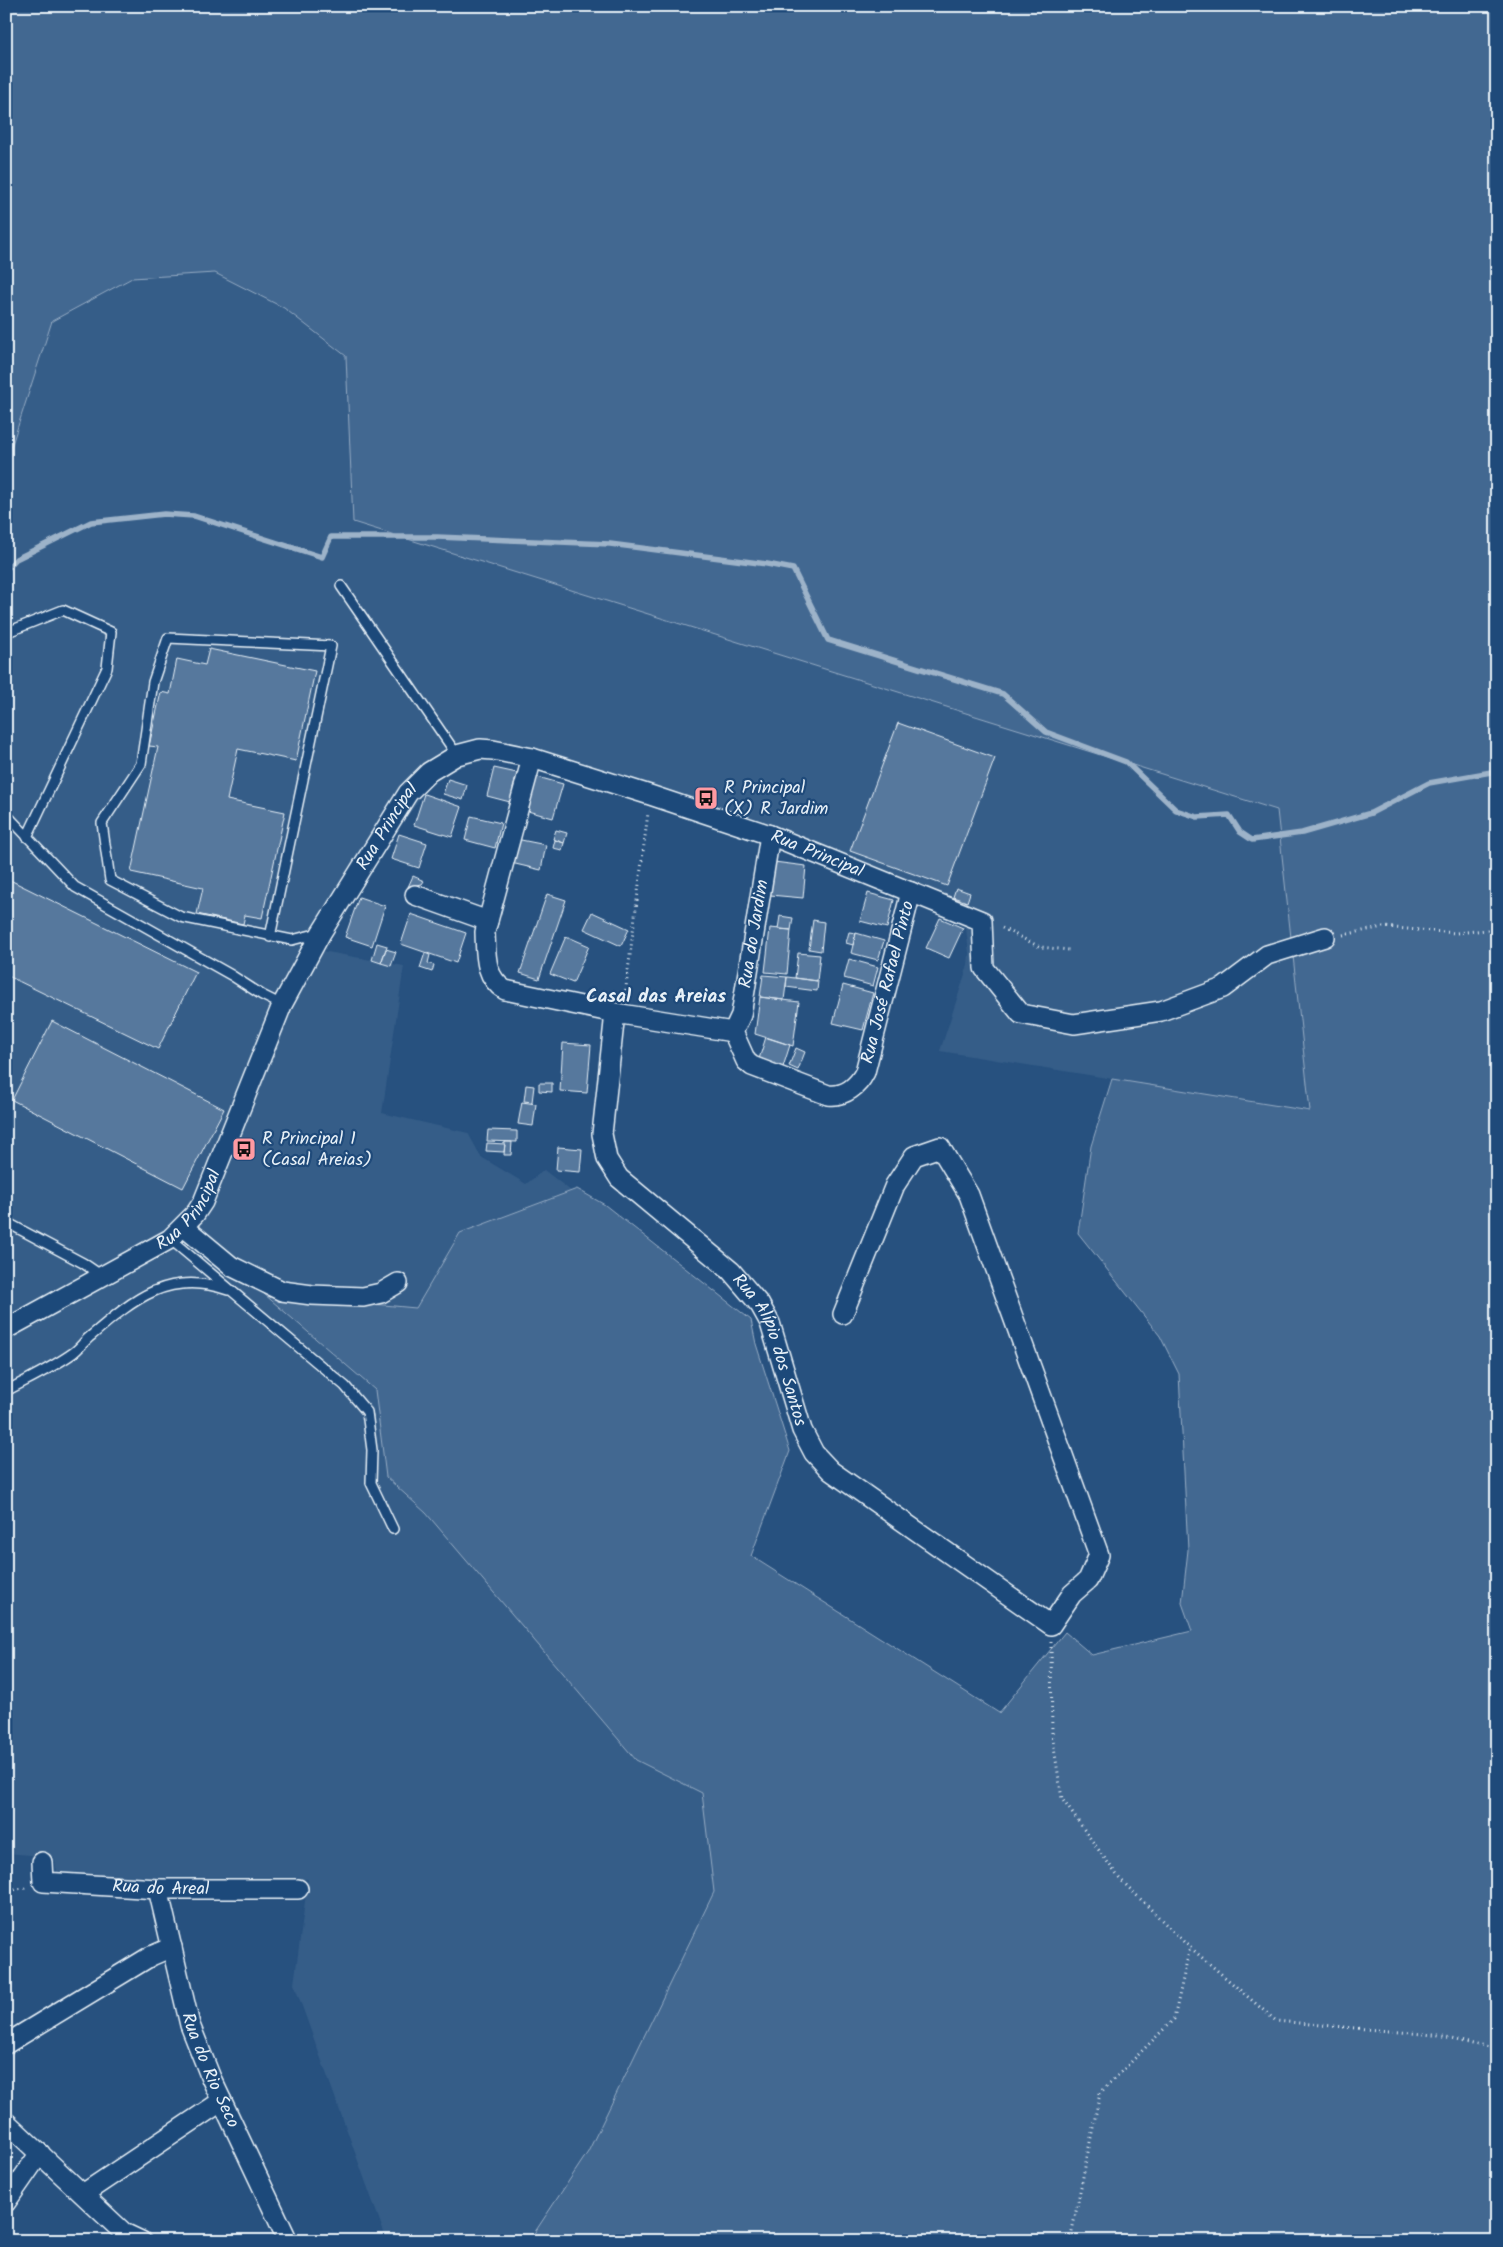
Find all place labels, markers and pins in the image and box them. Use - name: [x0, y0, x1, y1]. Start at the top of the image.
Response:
- place label: R Principal (X) R Jardim: [724, 774, 828, 824]
- bus stop icon: R Principal (X) R Jardim: [693, 785, 719, 811]
- place label: R Principal 1 (Casal Areias): [262, 1125, 372, 1175]
- bus stop icon: R Principal 1 (Casal Areias): [231, 1136, 257, 1162]

